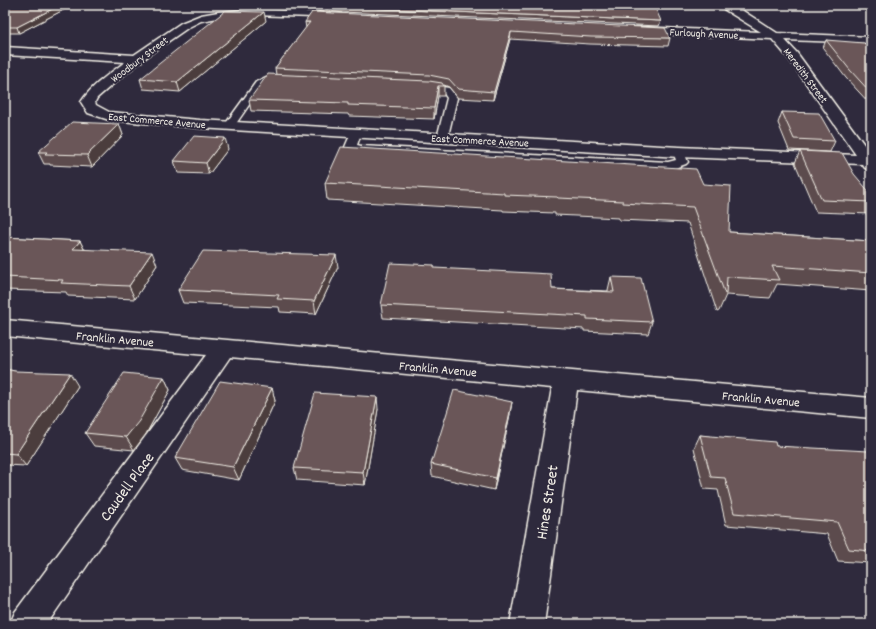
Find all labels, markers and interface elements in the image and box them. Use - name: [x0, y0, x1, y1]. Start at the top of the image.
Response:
- street label: Furlough Avenue: [669, 25, 739, 45]
- street label: Woodbury Street: [108, 34, 172, 88]
- street label: Meredith Street: [778, 45, 831, 107]
- street label: East Commerce Avenue: [108, 110, 206, 134]
- street label: East Commerce Avenue: [431, 131, 529, 153]
- street label: Franklin Avenue: [75, 328, 155, 353]
- street label: Franklin Avenue: [398, 358, 478, 383]
- street label: Franklin Avenue: [721, 388, 801, 413]
- street label: Caudell Place: [95, 448, 161, 527]
- street label: Hines Street: [531, 464, 566, 541]

